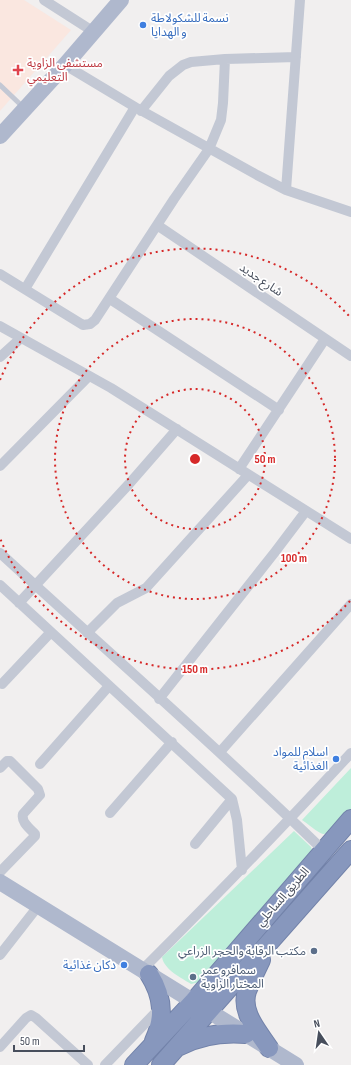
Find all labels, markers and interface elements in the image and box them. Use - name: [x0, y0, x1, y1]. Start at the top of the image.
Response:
- place label: نسمة للشكولاطة و الهدايا: [151, 11, 229, 40]
- marker: نسمة للشكولاطة و الهدايا: [138, 20, 148, 30]
- place label: مستشفى الزاوية التعليمي: [27, 56, 103, 86]
- marker: مستشفى الزاوية التعليمي: [12, 64, 24, 76]
- street label: شارع جديد: [236, 260, 285, 301]
- centre of rings: [188, 452, 202, 466]
- text: 50 m: [255, 452, 275, 467]
- text: 100 m: [281, 551, 307, 566]
- text: 150 m: [182, 662, 208, 677]
- place label: اسلام للمواد الغذائية: [273, 745, 328, 774]
- marker: اسلام للمواد الغذائية: [331, 754, 341, 764]
- street label: الطريق الساحلي: [253, 864, 314, 931]
- place label: مكتب الرقابة والحجر الزراعي: [178, 944, 306, 960]
- marker: مكتب الرقابة والحجر الزراعي: [309, 946, 319, 956]
- place label: دكان غذائية: [63, 958, 116, 973]
- marker: دكان غذائية: [119, 960, 129, 970]
- place label: سمافرو عمر المختار الزاوية: [200, 963, 264, 992]
- marker: سمافرو عمر المختار الزاوية: [188, 972, 198, 982]
- north arrow: [299, 1013, 339, 1053]
- text: N: [313, 1017, 321, 1031]
- scale bar: [14, 1027, 84, 1053]
- text: 50 m: [20, 1034, 40, 1049]

